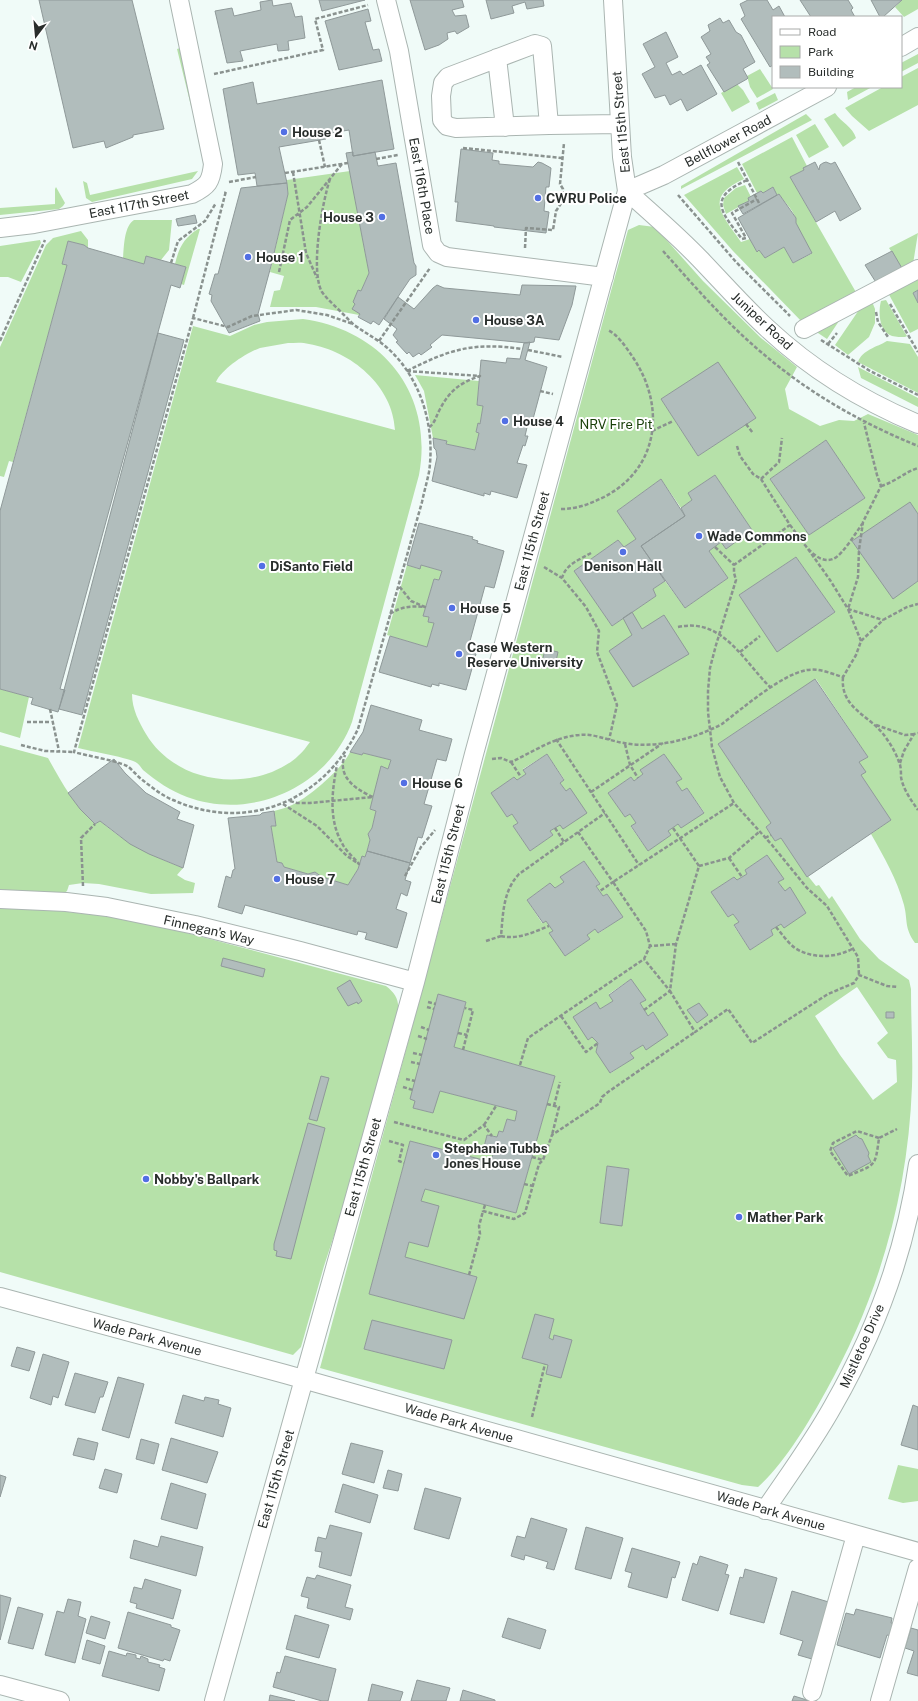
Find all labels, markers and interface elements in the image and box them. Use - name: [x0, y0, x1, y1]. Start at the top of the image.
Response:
- north arrow: [16, 16, 56, 56]
- legend: [772, 16, 902, 88]
- text: Road: [808, 25, 836, 39]
- text: N: [27, 39, 39, 53]
- text: Park: [808, 45, 834, 59]
- text: Building: [808, 65, 854, 79]
- street label: East 115th Street: [609, 70, 633, 174]
- street label: Bellflower Road: [682, 112, 774, 170]
- place label: House 2: [292, 125, 343, 140]
- marker: House 2: [279, 127, 289, 137]
- street label: East 116th Place: [406, 137, 438, 235]
- street label: East 117th Street: [88, 187, 190, 221]
- place label: CWRU Police: [546, 191, 627, 206]
- marker: CWRU Police: [533, 193, 543, 203]
- place label: House 3: [323, 210, 374, 225]
- marker: House 3: [377, 212, 387, 222]
- place label: House 1: [256, 250, 304, 265]
- marker: House 1: [243, 252, 253, 262]
- street label: Juniper Road: [728, 289, 796, 353]
- place label: House 3A: [484, 313, 545, 328]
- marker: House 3A: [471, 315, 481, 325]
- place label: House 4: [513, 414, 564, 429]
- marker: House 4: [500, 416, 510, 426]
- park label: NRV Fire Pit: [579, 417, 653, 432]
- street label: East 115th Street: [512, 490, 552, 592]
- place label: Wade Commons: [707, 529, 807, 544]
- marker: Wade Commons: [694, 531, 704, 541]
- marker: Denison Hall: [618, 547, 628, 557]
- place label: DiSanto Field: [270, 559, 353, 574]
- place label: Denison Hall: [584, 559, 662, 574]
- marker: DiSanto Field: [257, 561, 267, 571]
- place label: House 5: [460, 601, 511, 616]
- marker: House 5: [447, 603, 457, 613]
- place label: Case Western Reserve University: [467, 640, 584, 670]
- marker: Case Western Reserve University: [454, 649, 464, 659]
- place label: House 6: [412, 776, 463, 791]
- marker: House 6: [399, 778, 409, 788]
- street label: East 115th Street: [428, 803, 468, 905]
- place label: House 7: [285, 872, 335, 887]
- marker: House 7: [272, 874, 282, 884]
- street label: Finnegan's Way: [162, 912, 256, 948]
- street label: East 115th Street: [342, 1116, 384, 1218]
- place label: Stephanie Tubbs Jones House: [444, 1141, 548, 1171]
- marker: Stephanie Tubbs Jones House: [431, 1150, 441, 1160]
- place label: Nobby's Ballpark: [154, 1172, 260, 1187]
- marker: Nobby's Ballpark: [141, 1174, 151, 1184]
- place label: Mather Park: [747, 1210, 824, 1225]
- marker: Mather Park: [734, 1212, 744, 1222]
- street label: Mistletoe Drive: [837, 1302, 887, 1390]
- street label: Wade Park Avenue: [91, 1315, 203, 1359]
- street label: Wade Park Avenue: [403, 1400, 515, 1446]
- street label: East 115th Street: [255, 1428, 297, 1530]
- street label: Wade Park Avenue: [715, 1488, 827, 1534]

